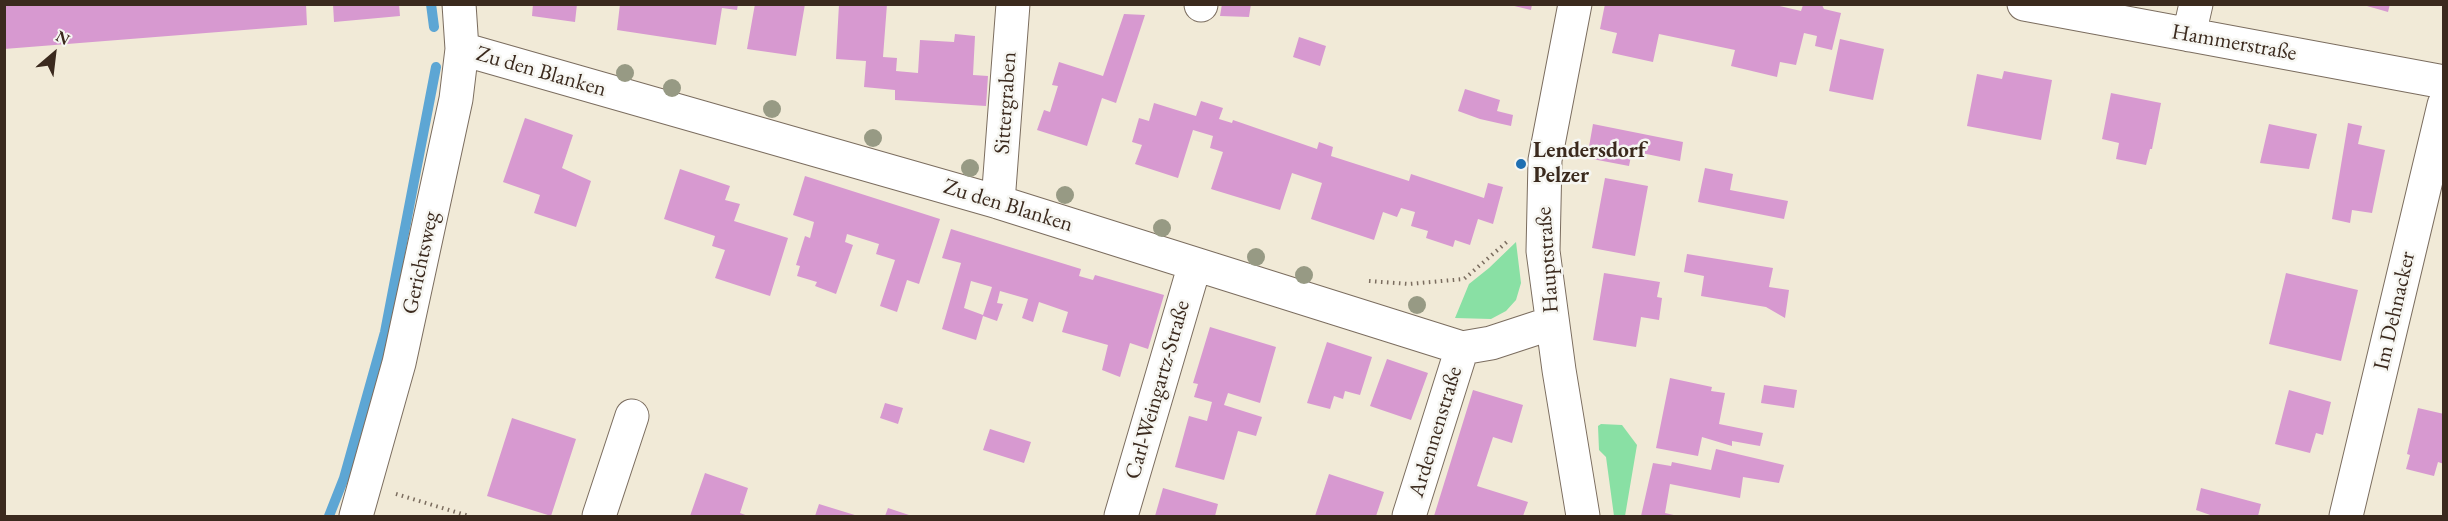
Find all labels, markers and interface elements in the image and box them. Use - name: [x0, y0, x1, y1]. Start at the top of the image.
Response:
- street label: Hammerstraße: [2169, 19, 2299, 67]
- north arrow: [24, 24, 84, 84]
- text: N: [52, 25, 73, 50]
- street label: Zu den Blanken: [473, 41, 609, 103]
- street label: Sittergraben: [989, 51, 1023, 155]
- place label: Lendersdorf Pelzer: [1533, 138, 1646, 190]
- marker: Lendersdorf Pelzer: [1514, 157, 1528, 171]
- street label: Zu den Blanken: [940, 174, 1076, 238]
- street label: Hauptstraße: [1531, 206, 1565, 314]
- street label: Gerichtsweg: [397, 209, 445, 317]
- street label: Im Dehnacker: [2369, 249, 2421, 373]
- street label: Carl-Weingartz-Straße: [1120, 297, 1196, 483]
- street label: Ardennenstraße: [1404, 363, 1468, 501]

